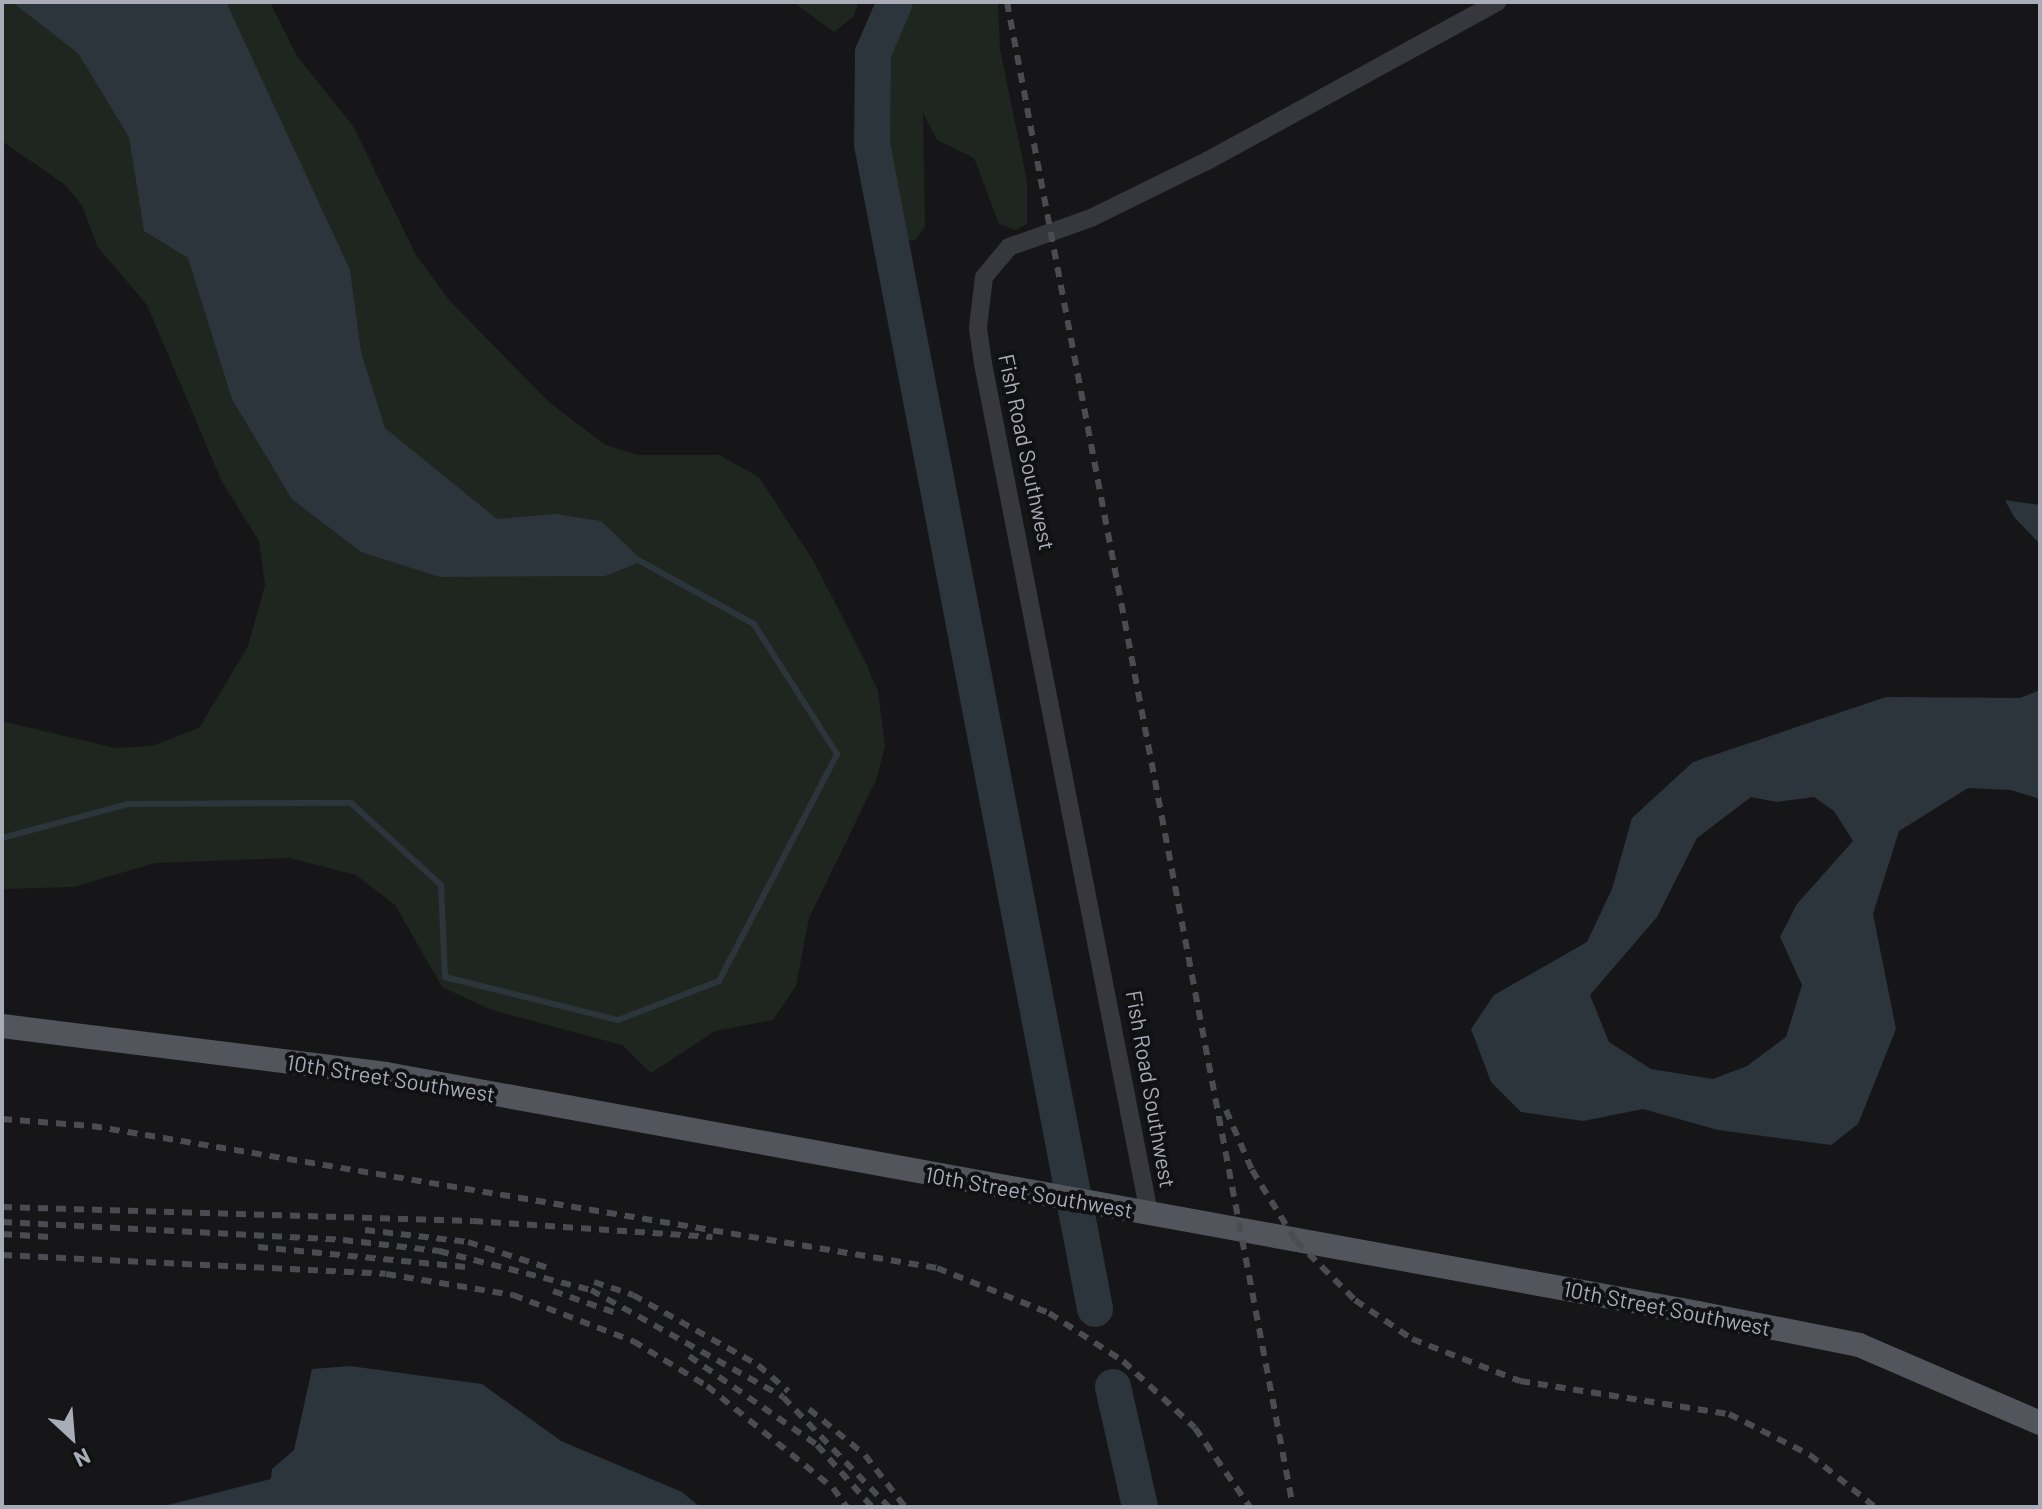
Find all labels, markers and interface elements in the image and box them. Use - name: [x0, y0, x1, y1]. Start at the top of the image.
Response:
- street label: Fish Road Southwest: [993, 352, 1061, 552]
- street label: Fish Road Southwest: [1121, 988, 1181, 1190]
- street label: 10th Street Southwest: [285, 1048, 497, 1108]
- street label: 10th Street Southwest: [923, 1161, 1135, 1223]
- street label: 10th Street Southwest: [1561, 1275, 1773, 1341]
- north arrow: [32, 1397, 112, 1477]
- text: N: [70, 1444, 95, 1473]

